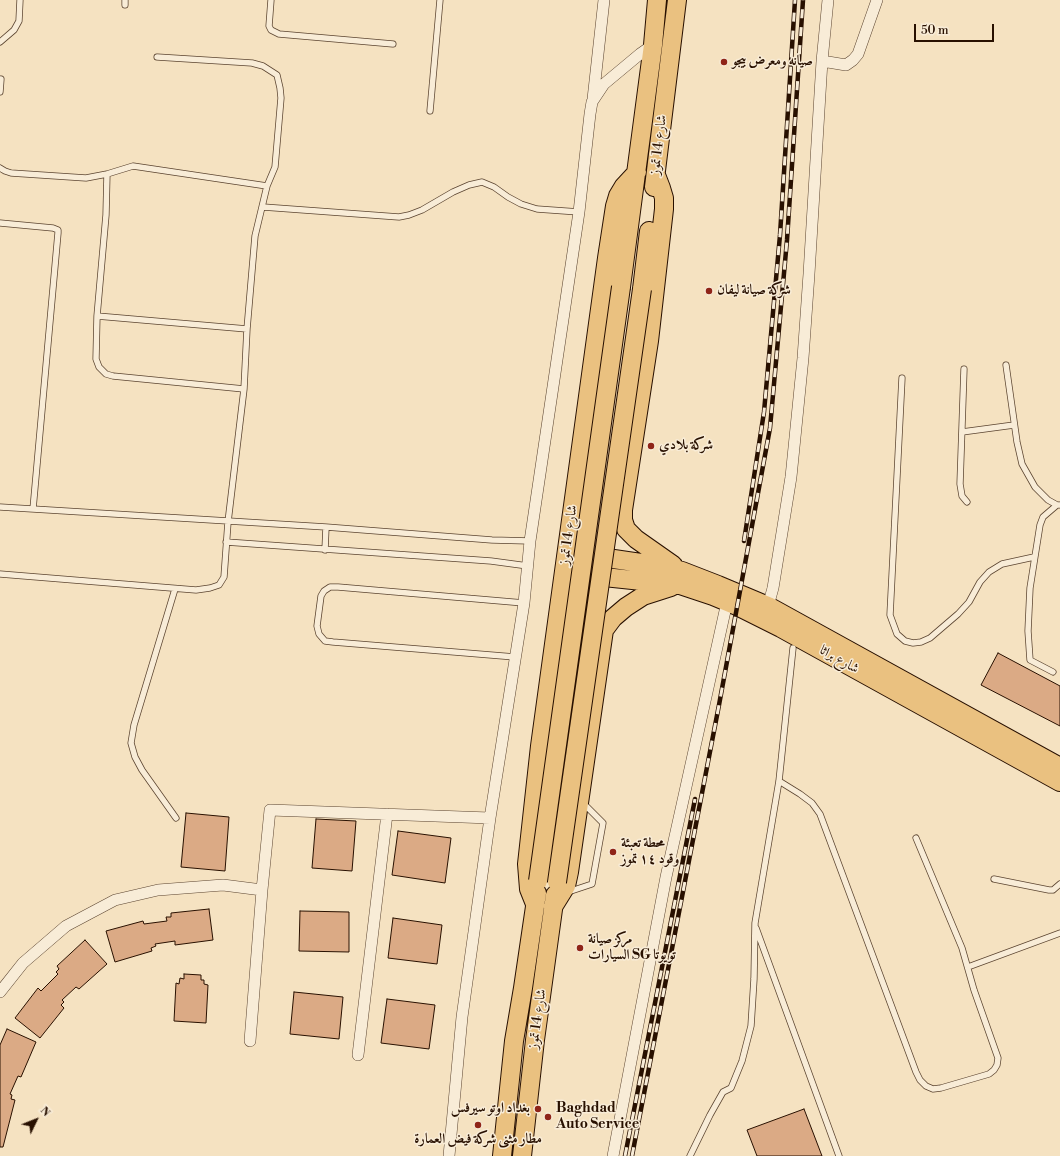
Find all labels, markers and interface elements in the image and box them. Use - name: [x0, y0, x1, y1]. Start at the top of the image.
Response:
- scale bar: [916, 16, 996, 42]
- text: 50 m: [921, 23, 949, 38]
- place label: صيانه ومعرض بيجو: [732, 54, 813, 70]
- marker: صيانه ومعرض بيجو: [719, 57, 729, 67]
- street label: شارع 14 تموز: [647, 114, 671, 176]
- place label: شركة صيانة ليفان: [717, 283, 791, 299]
- marker: شركة صيانة ليفان: [704, 286, 714, 296]
- place label: شركة بلادي: [659, 438, 713, 454]
- marker: شركة بلادي: [646, 441, 656, 451]
- street label: شارع 14 تموز: [556, 504, 582, 566]
- street label: شارع براثا: [816, 642, 862, 678]
- place label: محطة تعبئة وقود ١٤ تموز: [621, 836, 679, 868]
- marker: محطة تعبئة وقود ١٤ تموز: [608, 847, 618, 857]
- place label: مركز صيانة السيارات SG تويوتا: [588, 932, 676, 964]
- marker: مركز صيانة السيارات SG تويوتا: [575, 943, 585, 953]
- street label: شارع 14 تموز: [525, 988, 551, 1050]
- north arrow: [16, 1100, 56, 1140]
- place label: بغداد اوتو سيرفس: [451, 1101, 530, 1117]
- place label: Baghdad Auto Service: [556, 1101, 639, 1134]
- text: N: [37, 1104, 53, 1120]
- marker: بغداد اوتو سيرفس: [533, 1104, 543, 1114]
- marker: Baghdad Auto Service: [543, 1112, 553, 1122]
- marker: مطار مثنى شركة فيض العمارة: [473, 1120, 483, 1130]
- place label: مطار مثنى شركة فيض العمارة: [414, 1132, 542, 1148]

